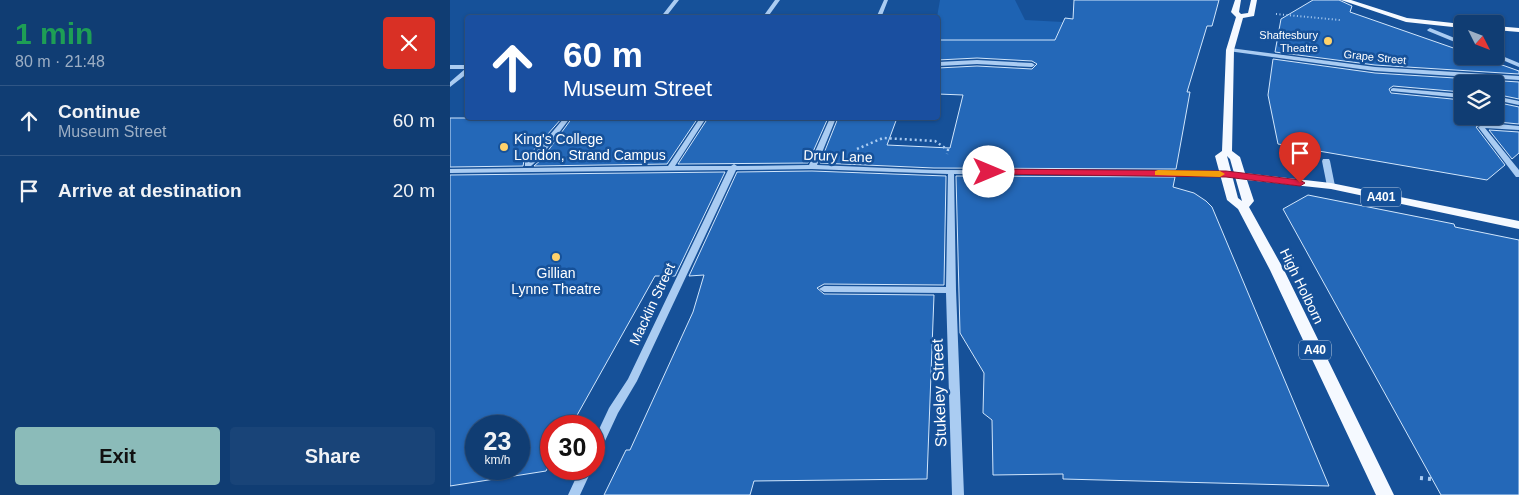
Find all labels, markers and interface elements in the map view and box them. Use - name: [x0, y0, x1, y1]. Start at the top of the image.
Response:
- north arrow: [1454, 15, 1504, 65]
- map controls: [1454, 15, 1504, 125]
- text: 1 min: [15, 17, 93, 50]
- button: close: [383, 17, 435, 69]
- place label: Shaftesbury Theatre: [1259, 29, 1318, 54]
- icon: ahead: [480, 35, 545, 100]
- text: 60 m: [563, 35, 643, 74]
- marker: Shaftesbury Theatre: [1322, 35, 1334, 47]
- street label: Grape Street: [1343, 48, 1407, 66]
- text: 80 m · 21:48: [15, 53, 105, 70]
- button: layers: [1454, 75, 1504, 125]
- text: Museum Street: [563, 76, 712, 101]
- text: Continue: [58, 101, 140, 122]
- icon: ahead: [15, 107, 43, 135]
- text: 60 m: [393, 110, 435, 131]
- text: Museum Street: [58, 123, 166, 140]
- place label: King's College London, Strand Campus: [514, 131, 666, 163]
- pin: [1279, 132, 1321, 183]
- icon: arrive: [1286, 139, 1314, 167]
- marker: King's College London, Strand Campus: [498, 141, 510, 153]
- position arrow: [962, 145, 1014, 197]
- street label: Drury Lane: [803, 147, 873, 165]
- icon: arrive: [15, 177, 43, 205]
- text: Arrive at destination: [58, 180, 242, 201]
- text: 20 m: [393, 180, 435, 201]
- road number: A401: [1361, 188, 1401, 206]
- street label: High Holborn: [1277, 246, 1327, 326]
- marker: Gillian Lynne Theatre: [550, 251, 562, 263]
- street label: Macklin Street: [626, 260, 678, 348]
- place label: Gillian Lynne Theatre: [511, 265, 601, 297]
- street label: Stukeley Street: [929, 338, 949, 448]
- road number: A40: [1299, 340, 1331, 360]
- speed limit sign: 30: [540, 415, 605, 480]
- button: Exit: [15, 427, 220, 485]
- button: Share: [230, 427, 435, 485]
- text: 23: [484, 427, 511, 455]
- text: km/h: [484, 453, 511, 467]

